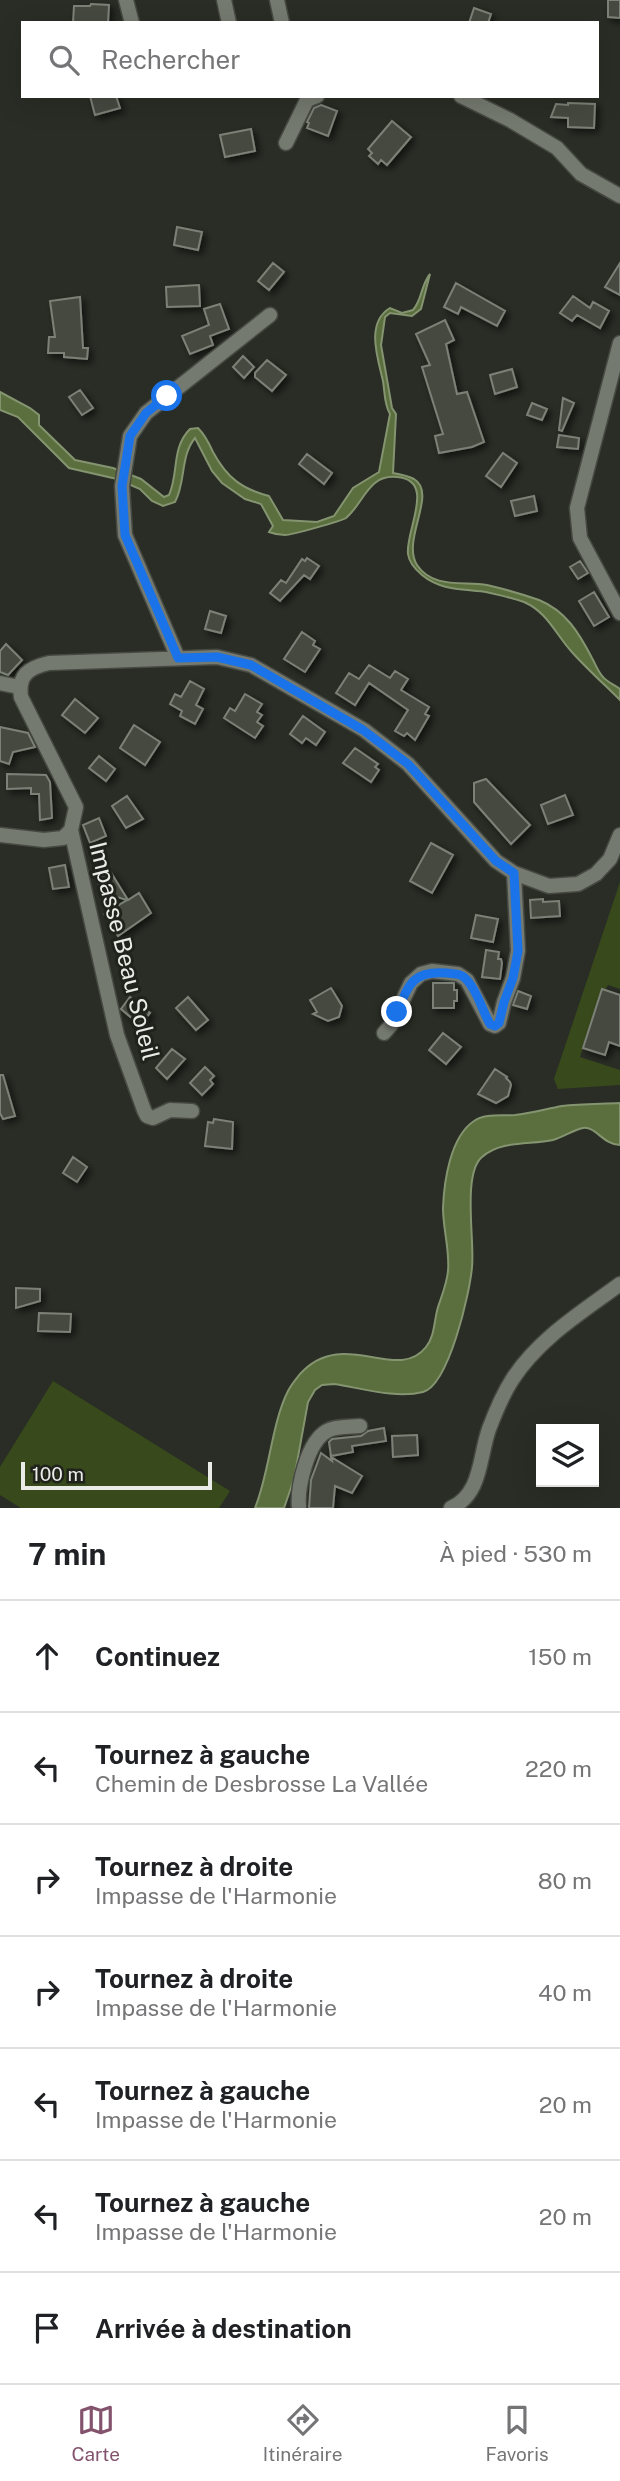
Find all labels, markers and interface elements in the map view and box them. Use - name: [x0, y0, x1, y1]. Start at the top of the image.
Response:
- search box: [21, 21, 599, 98]
- icon: search: [45, 41, 83, 79]
- text: Rechercher: [101, 44, 240, 75]
- route start: [151, 380, 182, 411]
- street label: Impasse Beau Soleil: [84, 839, 166, 1063]
- route end: [381, 996, 412, 1027]
- map controls: [536, 1424, 599, 1487]
- button: layers: [536, 1424, 599, 1487]
- scale bar: [21, 1459, 212, 1491]
- text: 100 m: [32, 1463, 84, 1485]
- text: 7 min: [28, 1536, 106, 1572]
- text: À pied · 530 m: [439, 1540, 592, 1567]
- icon: ahead: [28, 1637, 66, 1675]
- text: Continuez: [95, 1641, 220, 1672]
- text: 150 m: [528, 1643, 592, 1670]
- text: Tournez à gauche: [95, 1739, 310, 1770]
- icon: left: [28, 1749, 66, 1787]
- text: 220 m: [525, 1755, 592, 1782]
- text: Chemin de Desbrosse La Vallée: [95, 1770, 428, 1797]
- text: Tournez à droite: [95, 1851, 293, 1882]
- icon: right: [28, 1861, 66, 1899]
- text: 80 m: [538, 1867, 592, 1894]
- text: Impasse de l'Harmonie: [95, 1882, 337, 1909]
- text: Tournez à droite: [95, 1963, 293, 1994]
- icon: right: [28, 1973, 66, 2011]
- text: 40 m: [538, 1979, 592, 2006]
- text: Impasse de l'Harmonie: [95, 1994, 337, 2021]
- text: Tournez à gauche: [95, 2075, 310, 2106]
- icon: left: [28, 2085, 66, 2123]
- text: 20 m: [539, 2091, 592, 2118]
- text: Impasse de l'Harmonie: [95, 2106, 337, 2133]
- text: Tournez à gauche: [95, 2187, 310, 2218]
- icon: left: [28, 2197, 66, 2235]
- text: 20 m: [539, 2203, 592, 2230]
- text: Impasse de l'Harmonie: [95, 2218, 337, 2245]
- icon: arrive: [28, 2309, 66, 2347]
- text: Arrivée à destination: [95, 2313, 352, 2344]
- tab: Carte: [71, 2401, 120, 2465]
- tab: Itinéraire: [263, 2401, 343, 2465]
- tab: Favoris: [485, 2401, 549, 2465]

